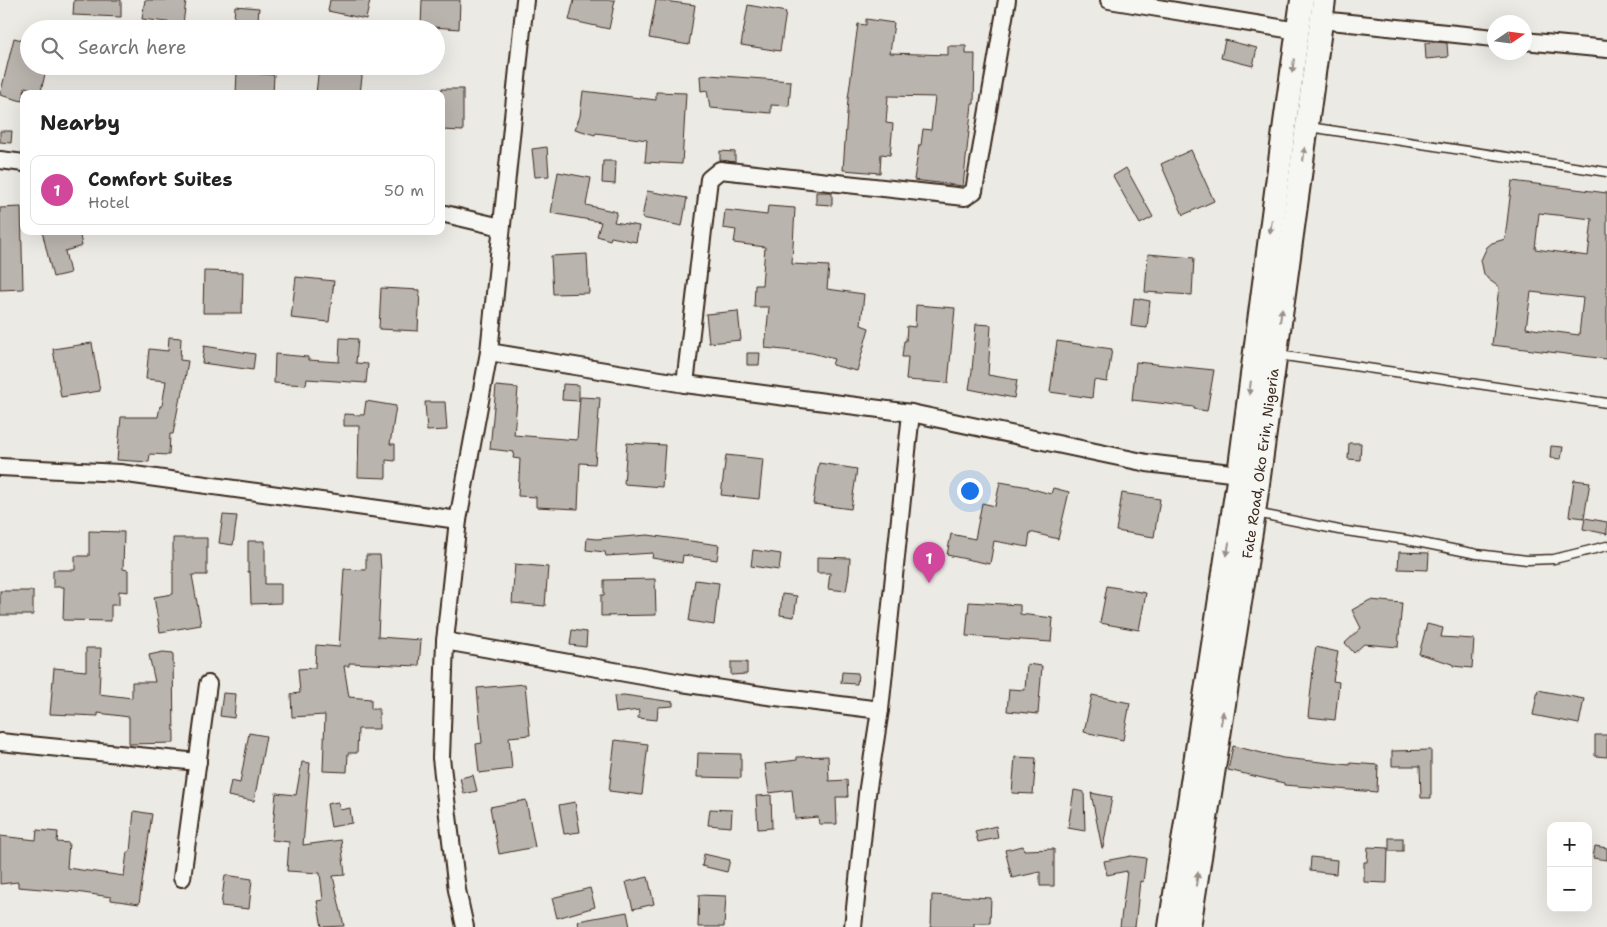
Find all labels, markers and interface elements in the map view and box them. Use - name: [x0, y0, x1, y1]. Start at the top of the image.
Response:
- north arrow: [1487, 15, 1532, 60]
- search box: [20, 20, 445, 75]
- icon: search: [38, 34, 66, 62]
- text: Search here: [78, 35, 187, 60]
- one-way arrow: [1289, 58, 1297, 74]
- text: Nearby: [40, 109, 120, 137]
- one-way arrow: [1300, 146, 1308, 162]
- text: Comfort Suites: [88, 167, 233, 192]
- text: 1: [53, 180, 61, 201]
- text: 50 m: [384, 180, 424, 201]
- text: Hotel: [88, 192, 129, 213]
- one-way arrow: [1267, 219, 1275, 235]
- one-way arrow: [1277, 307, 1285, 323]
- street label: Fate Road, Oko Erin, Nigeria: [1238, 367, 1283, 560]
- one-way arrow: [1246, 380, 1254, 396]
- your location: [957, 478, 983, 504]
- one-way arrow: [1223, 541, 1231, 557]
- pin: 1: [913, 542, 945, 583]
- one-way arrow: [1218, 710, 1226, 726]
- map controls: [1547, 822, 1592, 912]
- button: +: [1547, 822, 1592, 867]
- button: −: [1547, 867, 1592, 912]
- one-way arrow: [1193, 870, 1201, 886]

